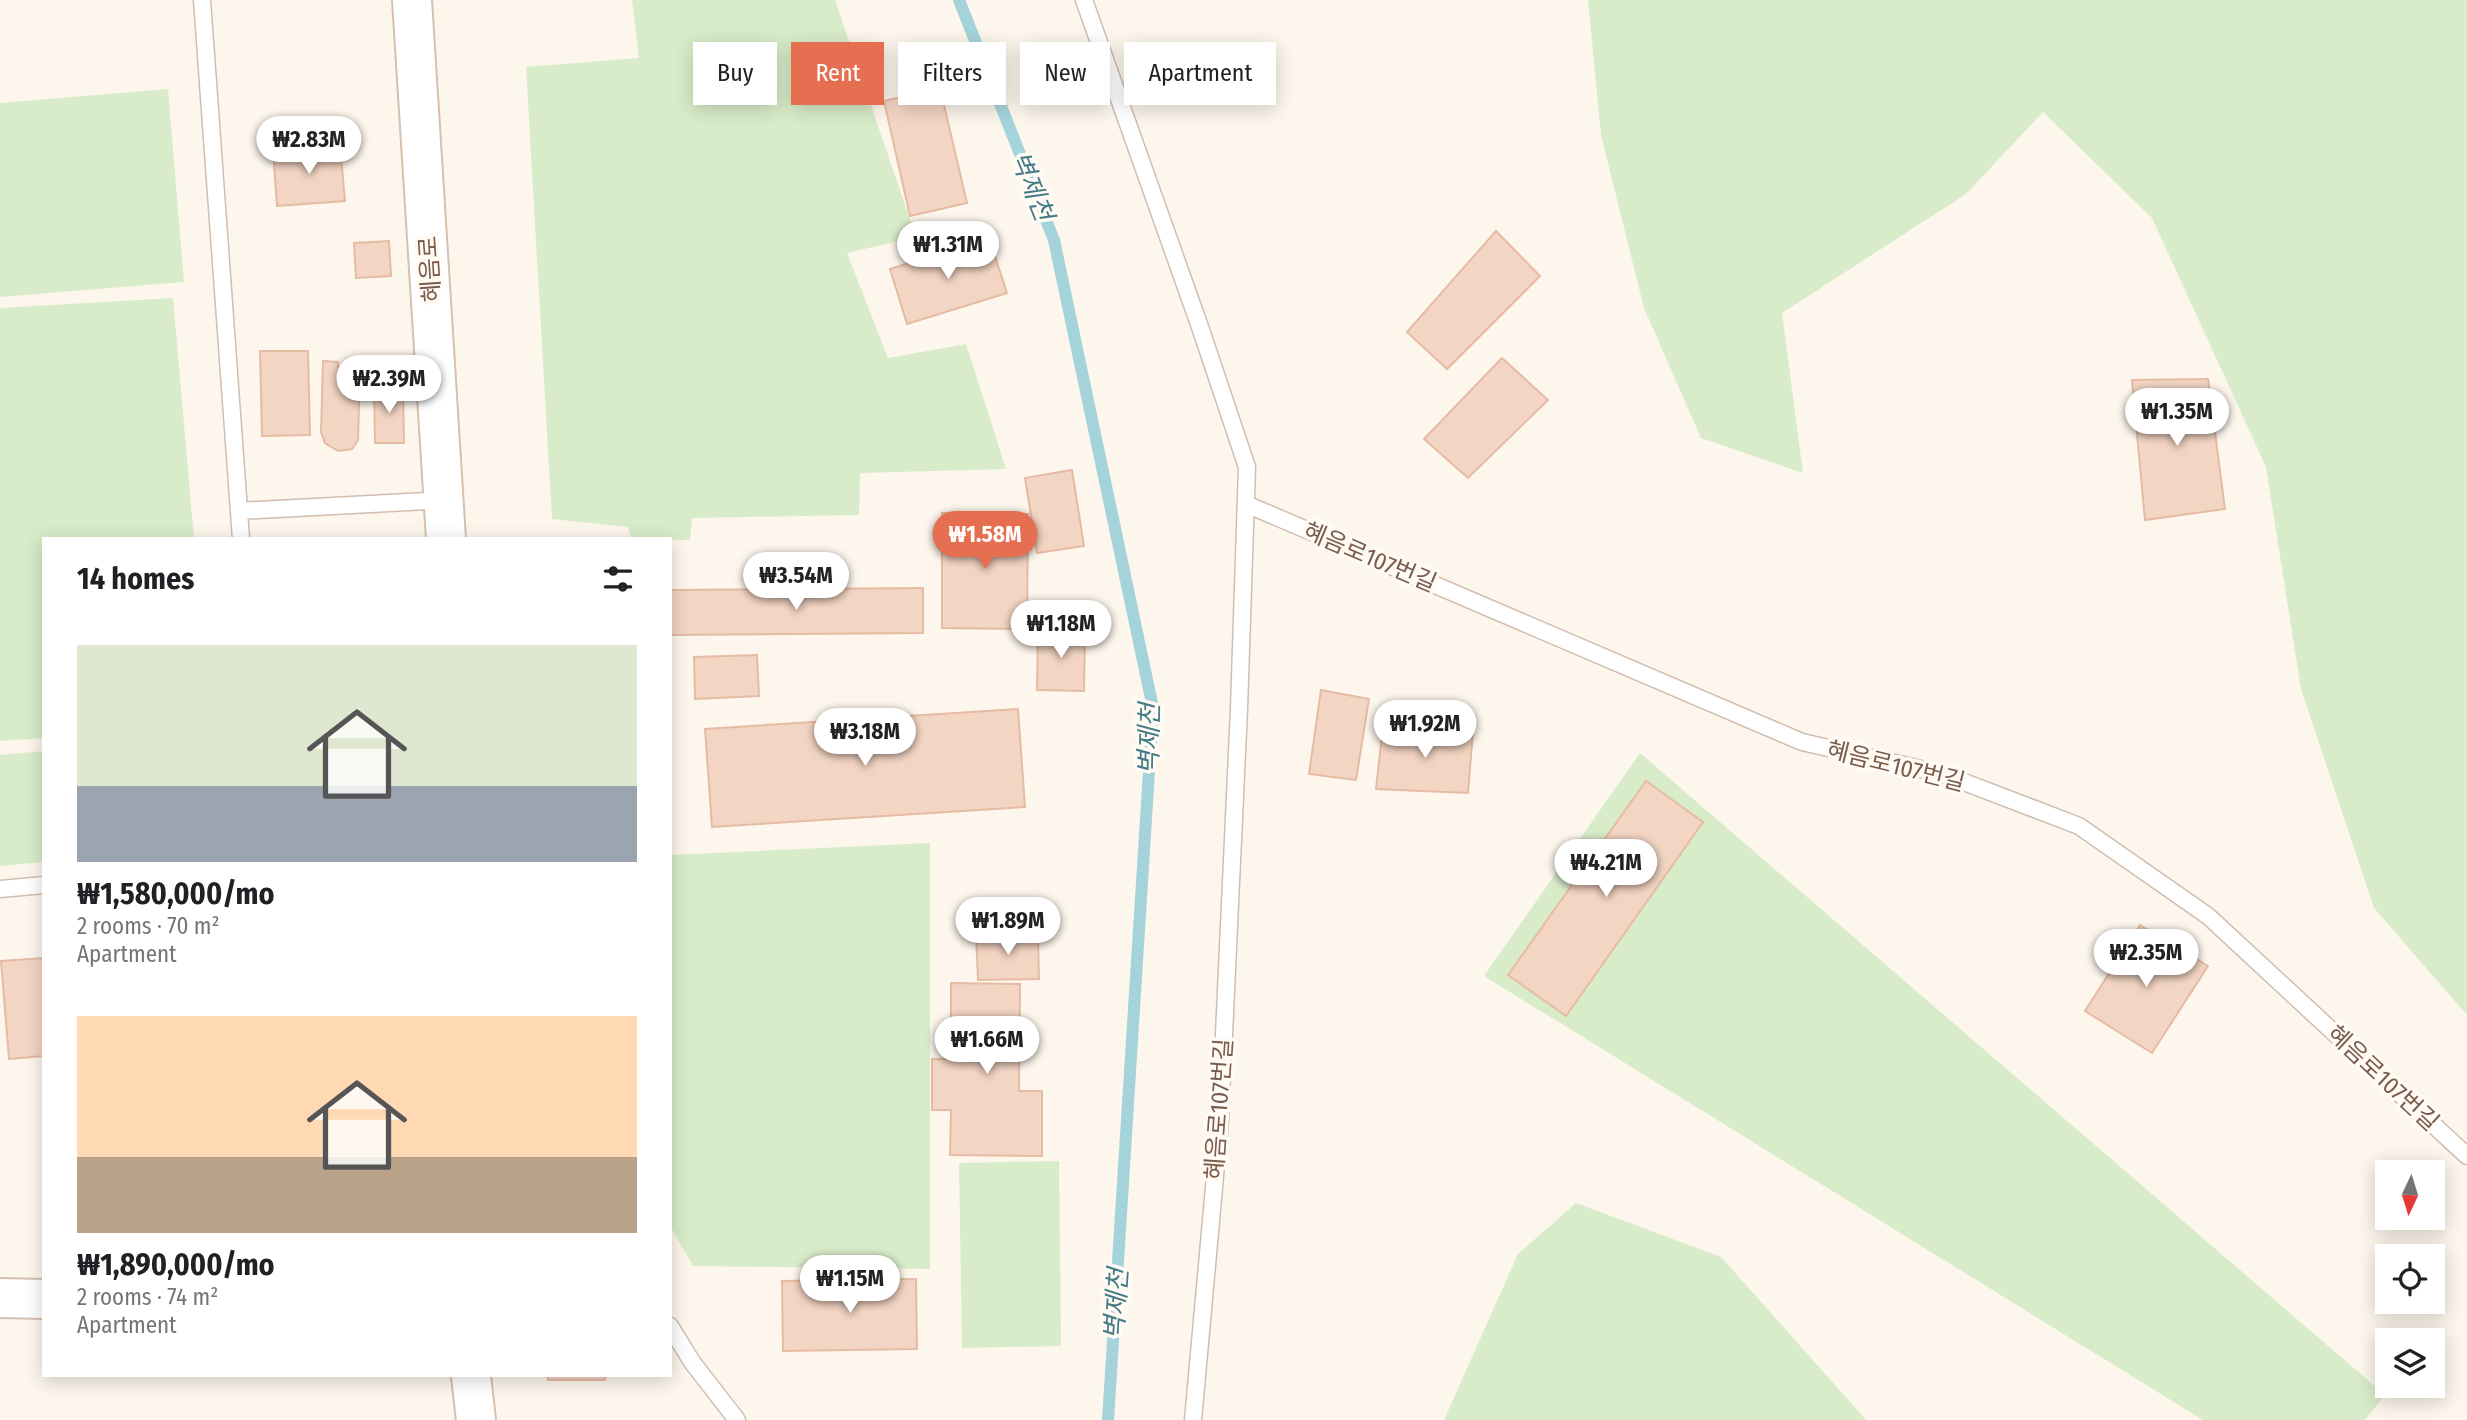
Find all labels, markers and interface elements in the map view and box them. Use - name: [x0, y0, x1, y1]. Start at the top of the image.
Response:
- chip: Buy: [693, 42, 777, 105]
- chip: Rent: [791, 42, 884, 105]
- chip: Filters: [898, 42, 1006, 105]
- chip: New: [1020, 42, 1110, 105]
- chip: Apartment: [1124, 42, 1276, 105]
- pin: ₩2.83M: [252, 116, 366, 176]
- text: ₩2.83M: [272, 125, 346, 153]
- water label: 벽제천: [1004, 147, 1061, 228]
- pin: ₩1.31M: [891, 222, 1005, 281]
- text: ₩1.31M: [913, 230, 983, 258]
- street label: 혜음로: [414, 235, 446, 303]
- pin: ₩2.39M: [332, 356, 446, 415]
- text: ₩2.39M: [352, 364, 426, 392]
- pin: ₩1.35M: [2120, 388, 2234, 448]
- text: ₩1.35M: [2141, 397, 2213, 425]
- pin: ₩1.58M: [928, 512, 1042, 571]
- street label: 혜음로107번길: [1299, 516, 1441, 598]
- text: ₩1.58M: [949, 520, 1021, 548]
- pin: ₩3.54M: [739, 552, 853, 612]
- icon: filters: [599, 560, 637, 598]
- text: 14 homes: [77, 561, 194, 597]
- text: ₩3.54M: [759, 561, 833, 589]
- pin: ₩1.18M: [1004, 600, 1118, 660]
- text: ₩1.18M: [1027, 609, 1095, 637]
- icon: home: [294, 691, 420, 817]
- water label: 벽제천: [1133, 700, 1166, 775]
- pin: ₩1.92M: [1368, 700, 1482, 760]
- pin: ₩3.18M: [808, 708, 922, 768]
- text: ₩1.92M: [1389, 709, 1461, 737]
- text: ₩3.18M: [830, 717, 900, 745]
- street label: 혜음로107번길: [1824, 735, 1968, 797]
- pin: ₩4.21M: [1549, 839, 1663, 899]
- text: ₩4.21M: [1570, 848, 1642, 876]
- text: ₩1,580,000/mo: [77, 876, 274, 912]
- pin: ₩1.89M: [951, 898, 1065, 957]
- text: ₩1.89M: [971, 906, 1045, 934]
- text: 2 rooms · 70 m²: [77, 912, 220, 940]
- pin: ₩2.35M: [2089, 930, 2203, 989]
- text: ₩2.35M: [2110, 938, 2182, 966]
- text: Apartment: [77, 940, 177, 968]
- pin: ₩1.66M: [930, 1016, 1044, 1076]
- street label: 혜음로107번길: [2322, 1019, 2444, 1137]
- text: ₩1.66M: [950, 1025, 1024, 1053]
- street label: 혜음로107번길: [1200, 1037, 1238, 1181]
- icon: home: [294, 1062, 420, 1188]
- north arrow: [2375, 1160, 2445, 1230]
- map controls: [2375, 1160, 2445, 1398]
- button: locate: [2375, 1244, 2445, 1314]
- text: ₩1,890,000/mo: [77, 1247, 275, 1283]
- pin: ₩1.15M: [793, 1256, 907, 1315]
- text: ₩1.15M: [816, 1264, 884, 1292]
- water label: 벽제천: [1099, 1264, 1135, 1341]
- text: 2 rooms · 74 m²: [77, 1283, 218, 1311]
- text: Apartment: [77, 1311, 177, 1339]
- button: layers: [2375, 1328, 2445, 1398]

